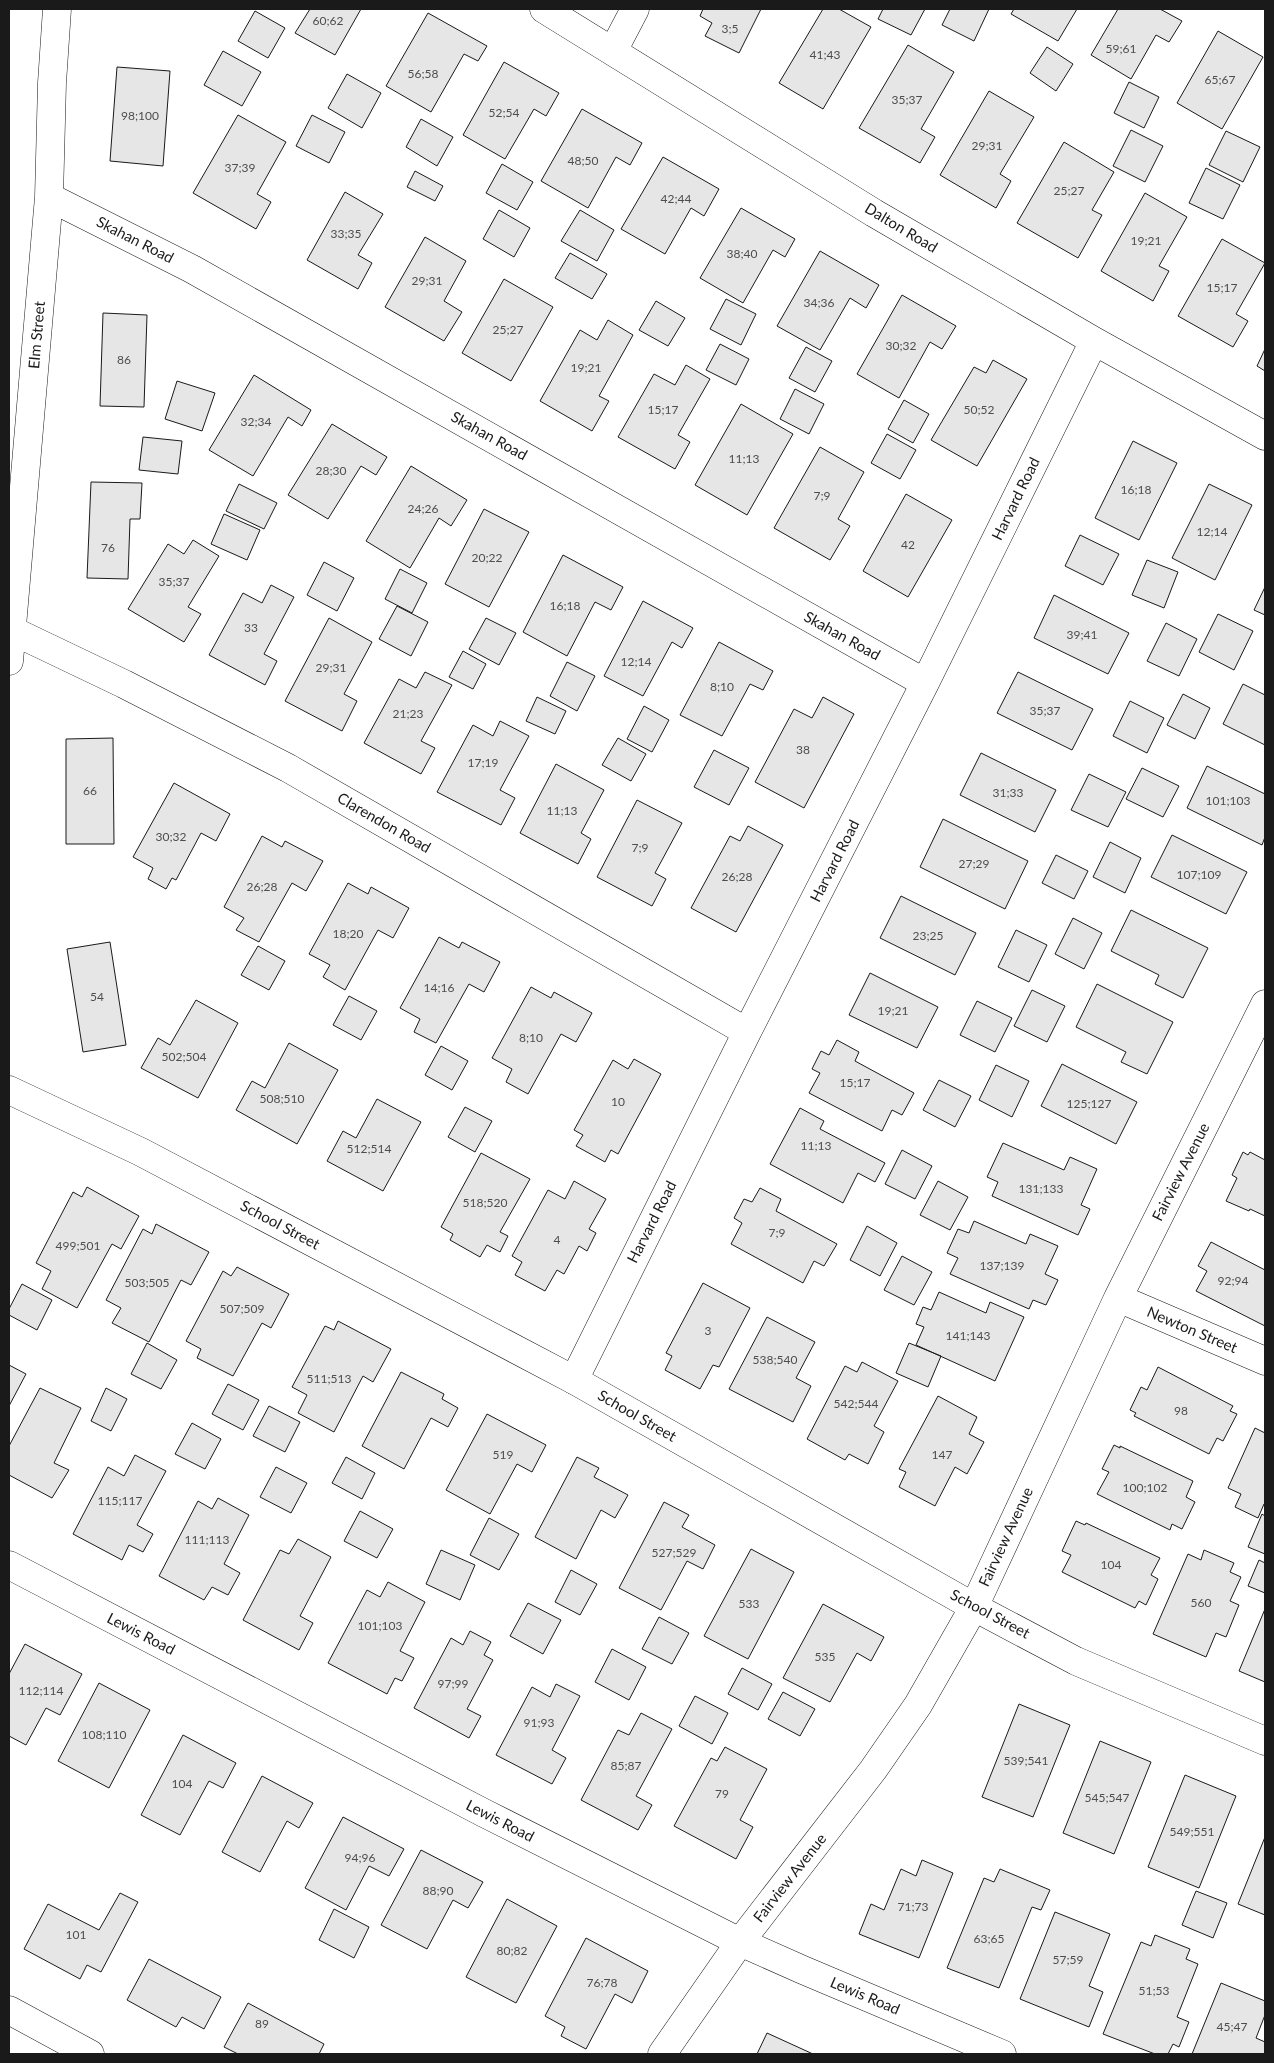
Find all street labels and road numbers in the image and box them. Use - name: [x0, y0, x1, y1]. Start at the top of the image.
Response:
- street label: Dalton Road: [862, 198, 941, 256]
- street label: Skahan Road: [94, 212, 177, 266]
- street label: Elm Street: [24, 300, 48, 369]
- street label: Skahan Road: [448, 407, 531, 463]
- street label: Harvard Road: [987, 454, 1043, 543]
- street label: Skahan Road: [801, 607, 884, 663]
- street label: Clarendon Road: [335, 788, 434, 856]
- street label: Harvard Road: [806, 816, 863, 905]
- street label: Fairview Avenue: [1148, 1119, 1213, 1224]
- street label: Harvard Road: [623, 1177, 680, 1266]
- street label: School Street: [238, 1196, 324, 1253]
- street label: Newton Street: [1145, 1302, 1241, 1356]
- street label: School Street: [595, 1385, 680, 1445]
- street label: Fairview Avenue: [974, 1484, 1036, 1589]
- street label: School Street: [948, 1585, 1034, 1642]
- street label: Lewis Road: [104, 1608, 179, 1658]
- street label: Lewis Road: [463, 1795, 538, 1845]
- street label: Fairview Avenue: [749, 1829, 829, 1925]
- street label: Lewis Road: [828, 1972, 903, 2018]

